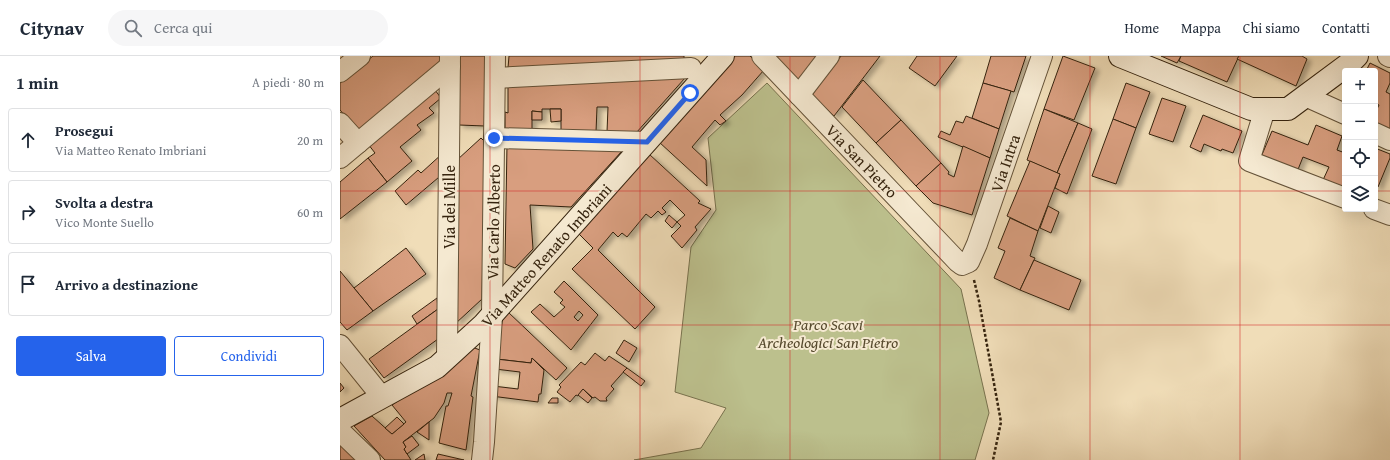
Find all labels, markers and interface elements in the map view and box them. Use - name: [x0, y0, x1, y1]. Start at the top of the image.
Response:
- search box: [108, 10, 388, 46]
- text: Citynav: [20, 14, 84, 42]
- icon: search: [122, 17, 144, 39]
- text: Cerca qui: [154, 17, 212, 38]
- text: Home: [1125, 18, 1159, 38]
- text: Mappa: [1181, 18, 1221, 38]
- text: Chi siamo: [1243, 18, 1300, 38]
- text: Contatti: [1322, 18, 1370, 38]
- map controls: [1342, 68, 1378, 212]
- button: +: [1342, 68, 1378, 104]
- text: 1 min: [16, 70, 58, 95]
- text: A piedi · 80 m: [252, 73, 324, 92]
- route start: [681, 84, 699, 102]
- button: −: [1342, 104, 1378, 140]
- street label: Via San Pietro: [820, 119, 904, 203]
- text: Prosegui: [55, 120, 113, 141]
- icon: ahead: [17, 129, 39, 151]
- route end: [485, 129, 503, 147]
- street label: Via Intra: [984, 130, 1026, 195]
- text: 20 m: [297, 131, 323, 150]
- button: locate: [1342, 140, 1378, 176]
- text: Via Matteo Renato Imbriani: [55, 141, 206, 160]
- street label: Via Carlo Alberto: [480, 164, 506, 280]
- street label: Via dei Mille: [437, 165, 461, 249]
- button: layers: [1342, 176, 1378, 212]
- street label: Via Matteo Renato Imbriani: [475, 177, 618, 332]
- text: Svolta a destra: [55, 192, 153, 213]
- icon: right: [17, 201, 39, 223]
- text: 60 m: [297, 203, 323, 222]
- text: Vico Monte Suello: [55, 213, 154, 232]
- icon: arrive: [17, 273, 39, 295]
- text: Arrivo a destinazione: [55, 274, 198, 295]
- park label: Parco Scavi Archeologici San Pietro: [757, 312, 898, 354]
- button: Salva: [16, 336, 166, 376]
- button: Condividi: [174, 336, 324, 376]

